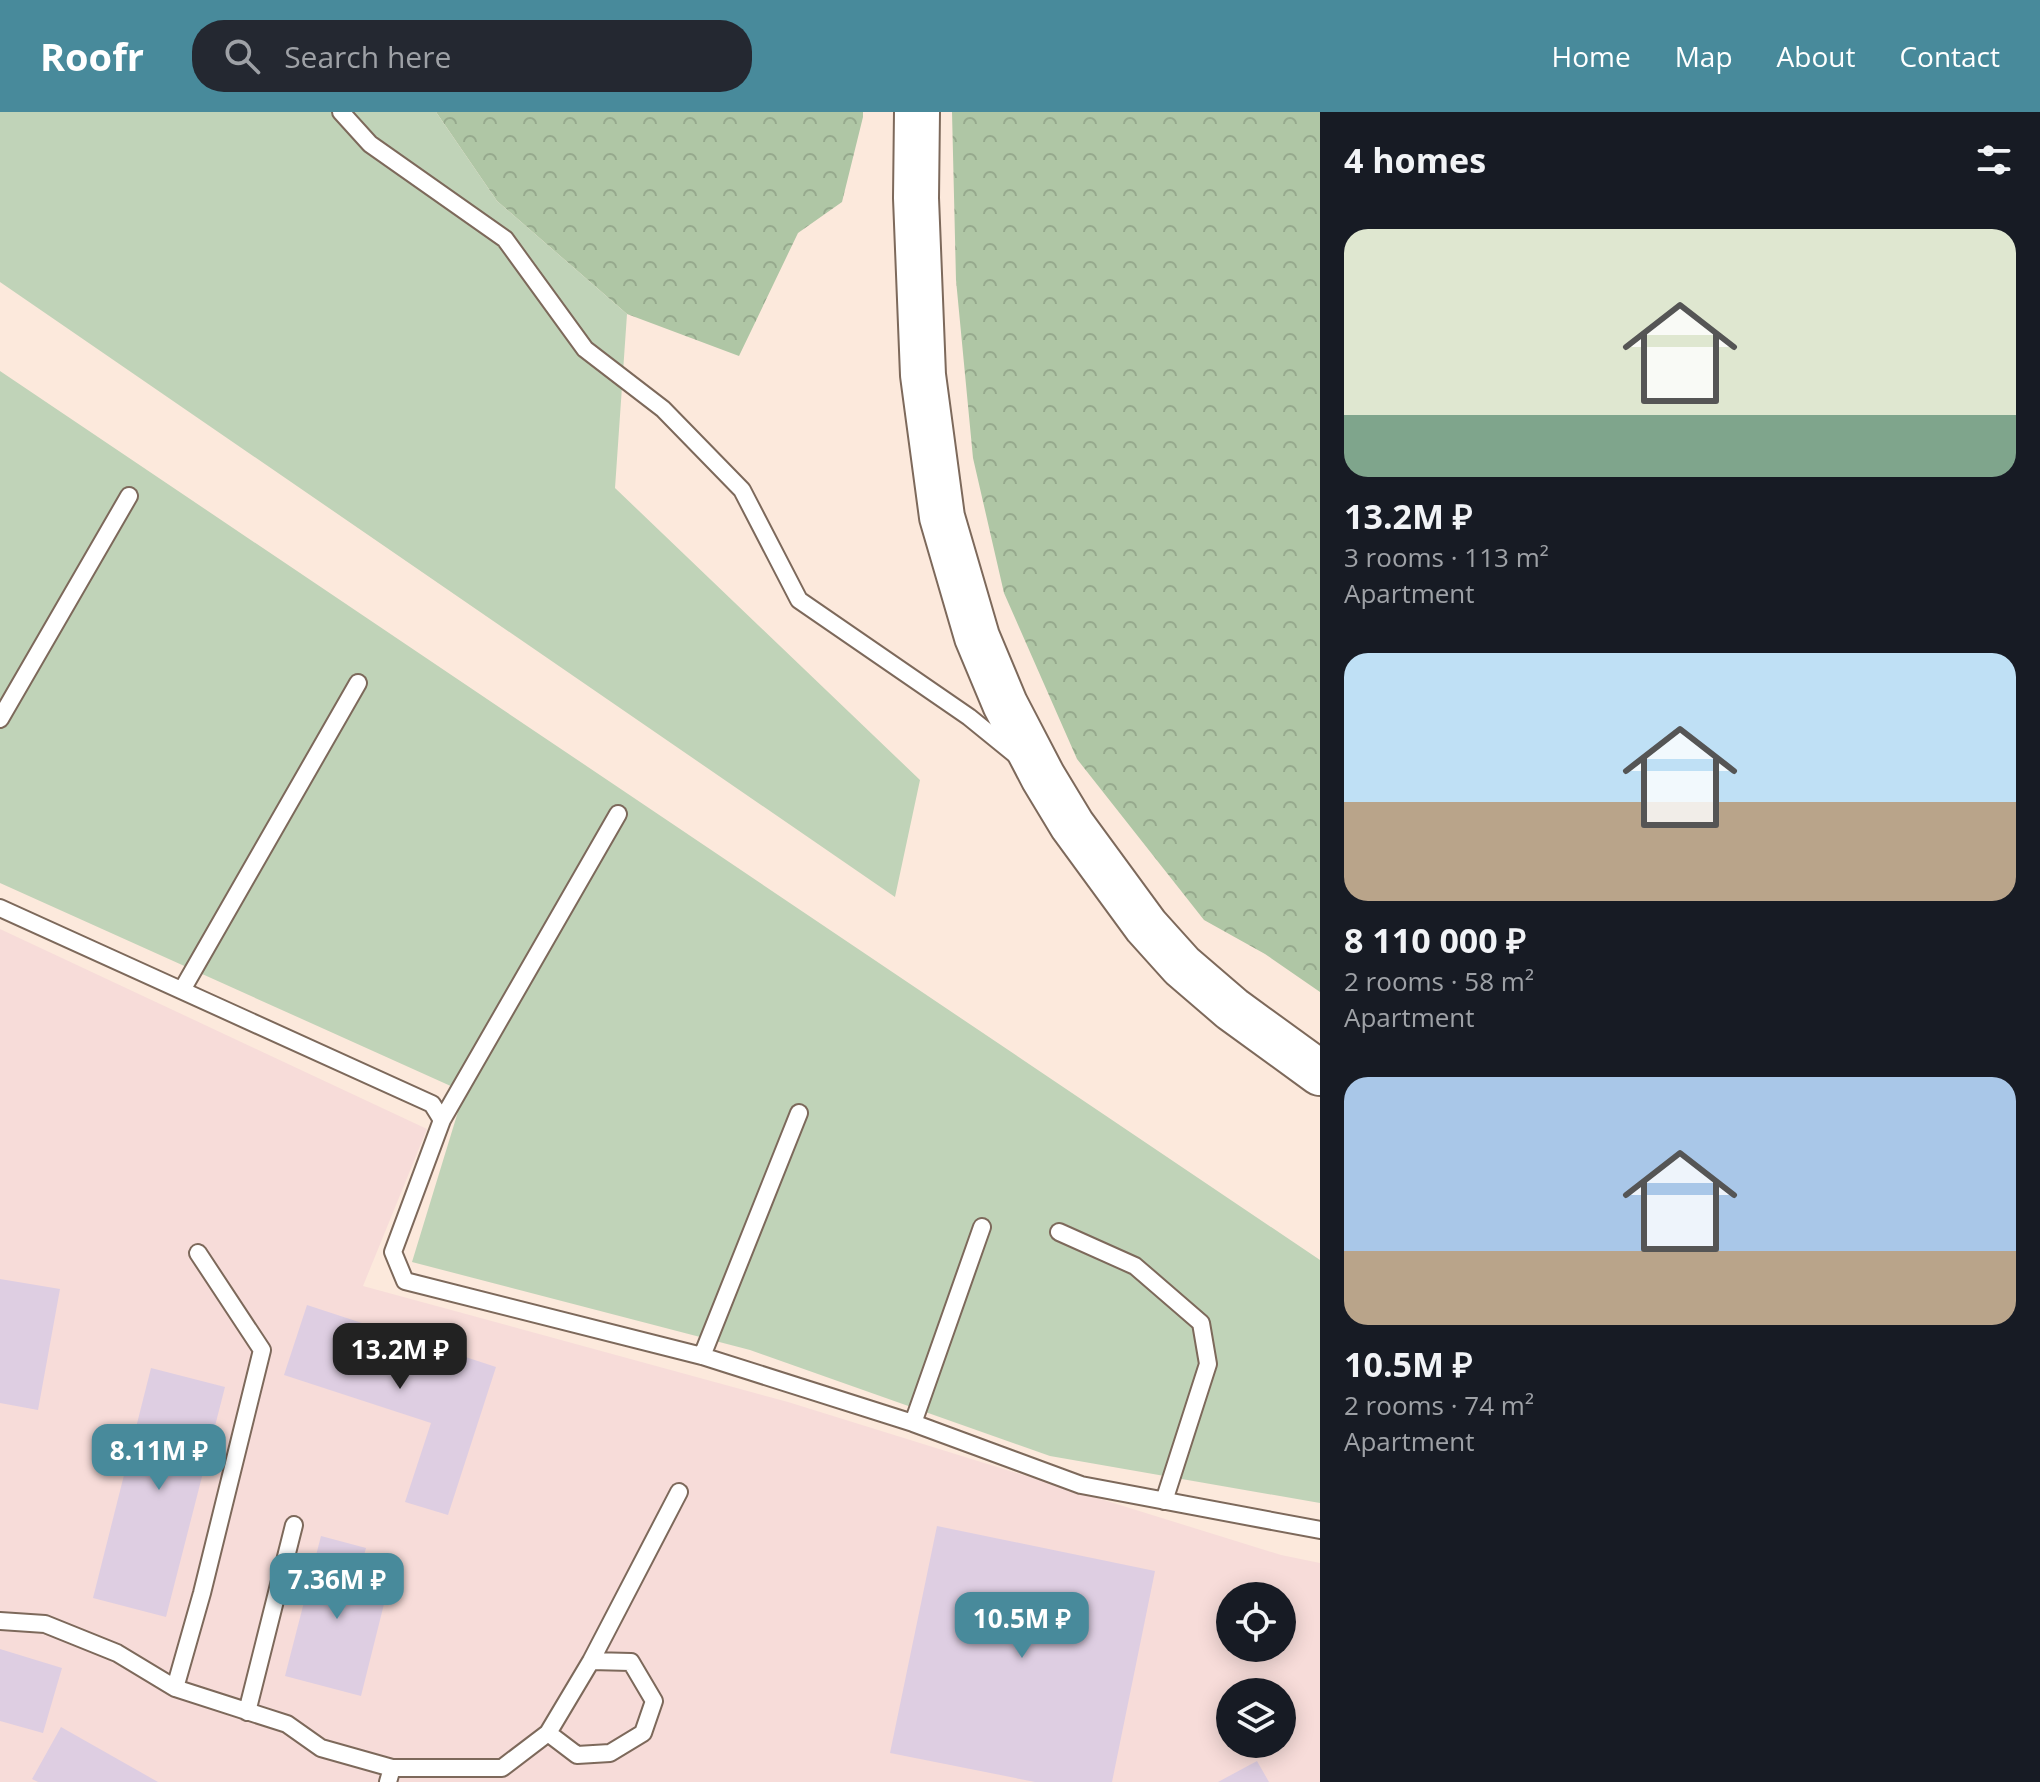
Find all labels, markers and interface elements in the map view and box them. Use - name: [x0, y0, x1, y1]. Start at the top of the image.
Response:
- search box: [192, 20, 752, 92]
- text: Roofr: [40, 30, 144, 82]
- icon: search: [220, 34, 264, 78]
- text: Search here: [284, 36, 451, 77]
- text: Home: [1552, 37, 1631, 75]
- text: Map: [1675, 37, 1733, 75]
- text: About: [1777, 37, 1855, 75]
- text: Contact: [1899, 37, 2000, 75]
- text: 4 homes: [1344, 137, 1486, 183]
- icon: filters: [1972, 138, 2016, 182]
- icon: home: [1608, 281, 1752, 425]
- text: 13.2M ₽: [1344, 493, 1473, 539]
- text: 3 rooms · 113 m²: [1344, 539, 1549, 575]
- text: Apartment: [1344, 575, 1475, 611]
- icon: home: [1608, 705, 1752, 849]
- text: 8 110 000 ₽: [1344, 917, 1526, 963]
- text: 2 rooms · 58 m²: [1344, 963, 1534, 999]
- text: Apartment: [1344, 999, 1475, 1035]
- icon: home: [1608, 1129, 1752, 1273]
- pin: 13.2M ₽: [326, 1323, 474, 1391]
- text: 13.2M ₽: [351, 1331, 449, 1367]
- text: 10.5M ₽: [1344, 1341, 1473, 1387]
- text: 2 rooms · 74 m²: [1344, 1387, 1534, 1423]
- text: Apartment: [1344, 1423, 1475, 1459]
- pin: 8.11M ₽: [85, 1424, 233, 1492]
- text: 8.11M ₽: [110, 1432, 208, 1468]
- pin: 7.36M ₽: [263, 1553, 411, 1621]
- text: 7.36M ₽: [288, 1561, 386, 1597]
- map controls: [1216, 1582, 1296, 1758]
- button: locate: [1216, 1582, 1296, 1662]
- pin: 10.5M ₽: [948, 1592, 1096, 1660]
- text: 10.5M ₽: [973, 1600, 1071, 1636]
- button: layers: [1216, 1678, 1296, 1758]

